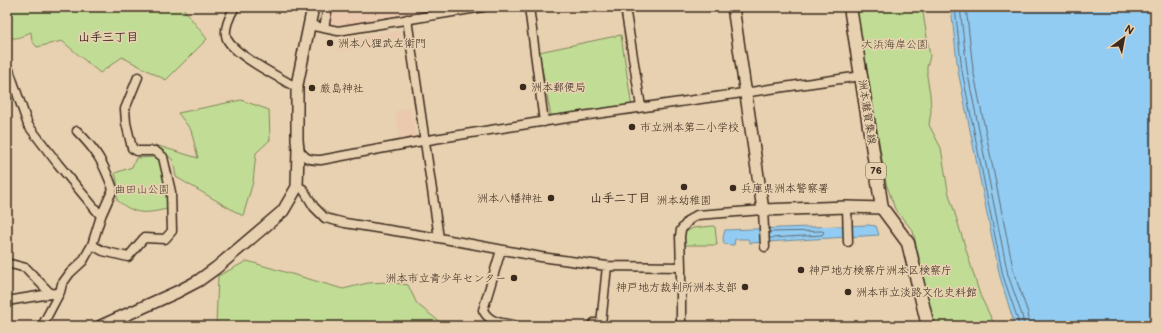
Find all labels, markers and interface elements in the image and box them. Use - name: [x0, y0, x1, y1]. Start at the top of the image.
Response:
- north arrow: [1104, 18, 1144, 58]
- text: N: [1122, 22, 1136, 38]
- district label: 山手三丁目: [78, 30, 138, 45]
- place label: 洲本八狸武左衛門: [338, 37, 426, 50]
- marker: 洲本八狸武左衛門: [325, 38, 335, 48]
- park label: 大浜海岸公園: [862, 38, 928, 51]
- street label: 洲本灘賀集線: [855, 78, 879, 146]
- place label: 洲本郵便局: [531, 81, 586, 94]
- place label: 厳島神社: [320, 82, 364, 95]
- marker: 洲本郵便局: [518, 82, 528, 92]
- marker: 厳島神社: [307, 83, 317, 93]
- place label: 市立洲本第二小学校: [640, 121, 739, 134]
- marker: 市立洲本第二小学校: [627, 122, 637, 132]
- road number: 76: [866, 163, 886, 179]
- marker: 洲本幼稚園: [679, 182, 689, 192]
- place label: 兵庫県洲本警察署: [741, 182, 829, 195]
- park label: 曲田山公園: [115, 183, 170, 196]
- marker: 兵庫県洲本警察署: [728, 183, 738, 193]
- district label: 山手二丁目: [590, 191, 650, 206]
- place label: 洲本八幡神社: [477, 192, 543, 205]
- marker: 洲本八幡神社: [546, 193, 556, 203]
- place label: 洲本幼稚園: [657, 194, 712, 207]
- place label: 神戸地方検察庁洲本区検察庁: [809, 264, 952, 277]
- marker: 神戸地方検察庁洲本区検察庁: [796, 265, 806, 275]
- place label: 洲本市立青少年センター: [385, 272, 506, 285]
- marker: 洲本市立青少年センター: [509, 273, 519, 283]
- place label: 神戸地方裁判所洲本支部: [616, 281, 737, 294]
- marker: 神戸地方裁判所洲本支部: [740, 282, 750, 292]
- place label: 洲本市立淡路文化史料館: [856, 286, 977, 299]
- marker: 洲本市立淡路文化史料館: [843, 287, 853, 297]

